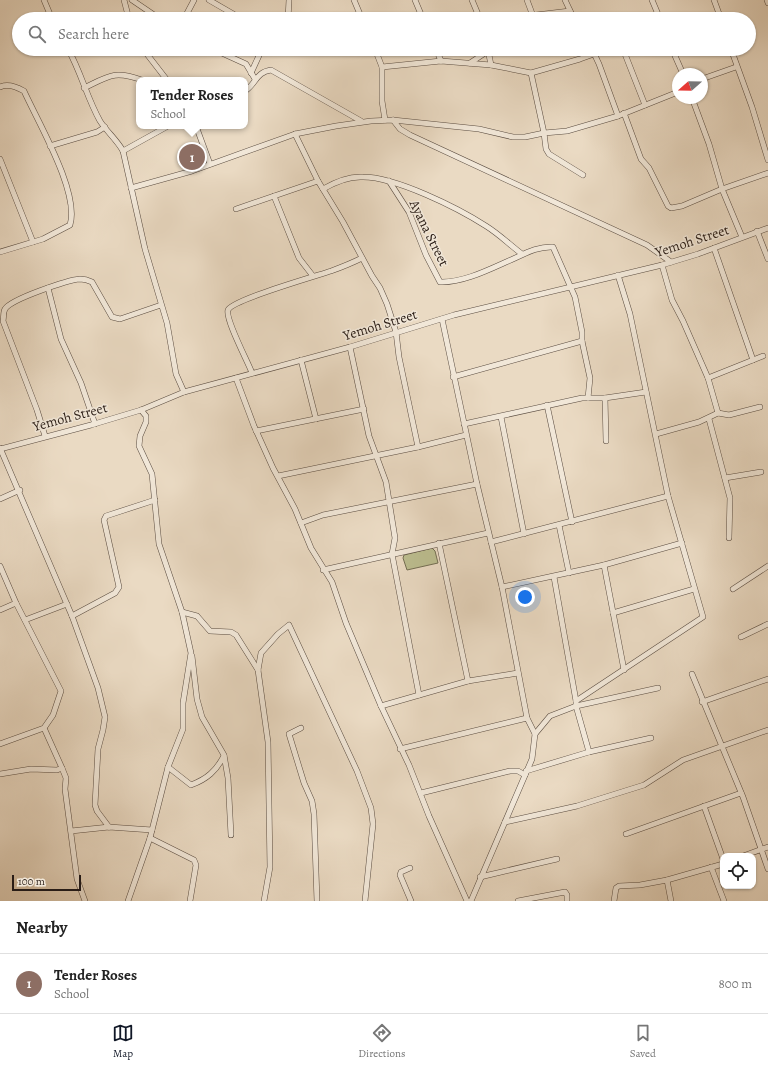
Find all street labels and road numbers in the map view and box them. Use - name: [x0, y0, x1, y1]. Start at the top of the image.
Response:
- street label: Ayana Street: [404, 196, 453, 270]
- street label: Yemoh Street: [652, 220, 732, 262]
- street label: Yemoh Street: [340, 305, 420, 346]
- street label: Yemoh Street: [30, 398, 110, 436]

